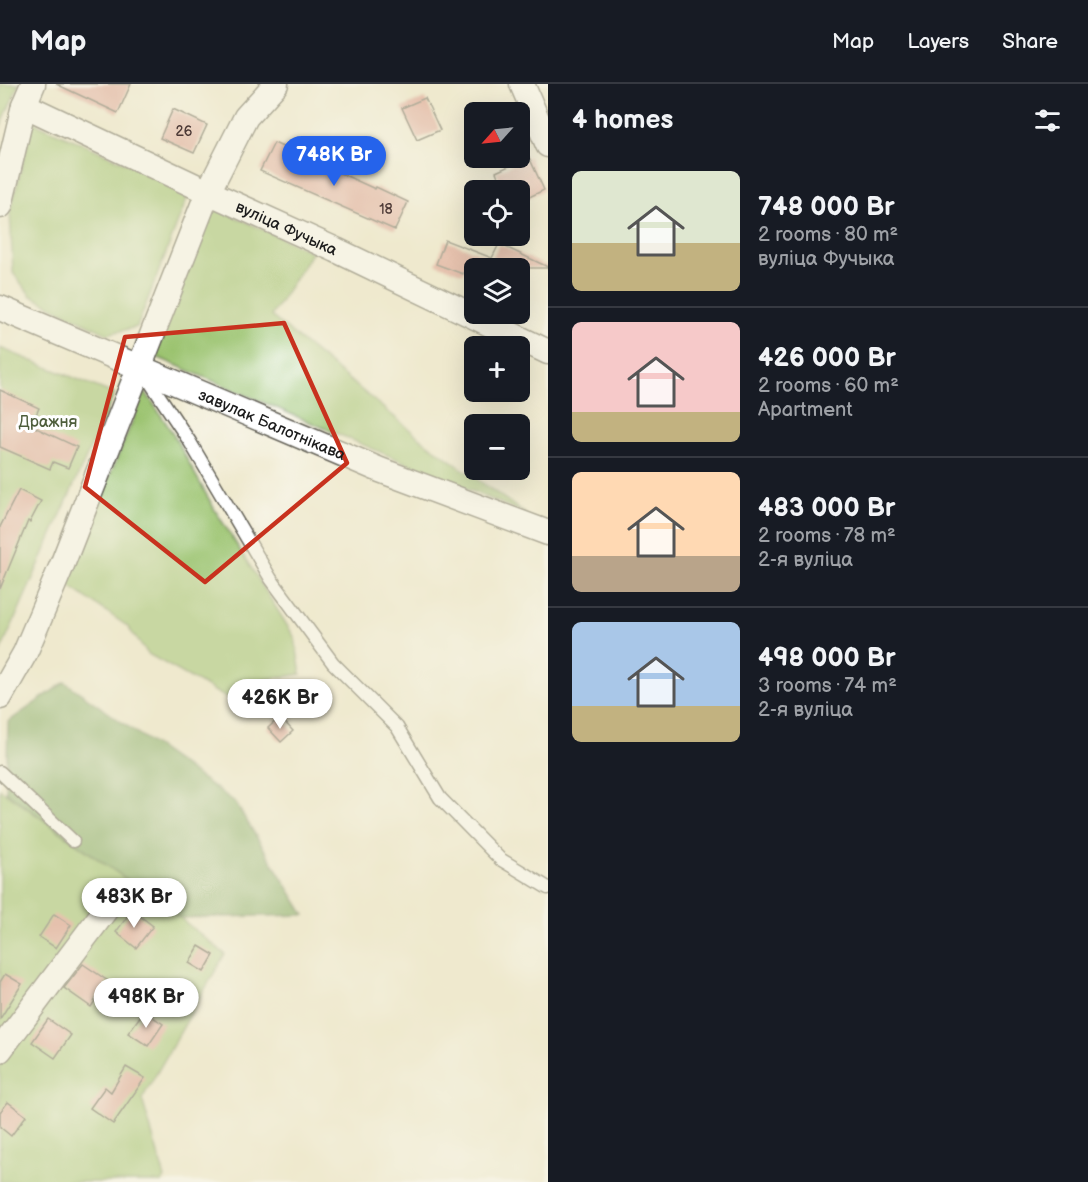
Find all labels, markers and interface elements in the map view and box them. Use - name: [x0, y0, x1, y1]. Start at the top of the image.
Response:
- text: Map: [30, 25, 86, 58]
- text: Map: [832, 29, 874, 54]
- text: Layers: [907, 29, 969, 54]
- text: Share: [1002, 29, 1058, 54]
- north arrow: [464, 102, 530, 168]
- map controls: [464, 102, 530, 480]
- icon: filters: [1031, 104, 1064, 137]
- text: 4 homes: [572, 105, 673, 136]
- house number: 26: [176, 123, 193, 140]
- pin: 748K Br: [279, 136, 389, 187]
- text: 748K Br: [296, 143, 372, 167]
- button: locate: [464, 180, 530, 246]
- text: 748 000 Br: [758, 192, 895, 223]
- icon: home: [620, 195, 692, 267]
- street label: вуліца Фучыка: [232, 198, 340, 260]
- house number: 18: [379, 201, 393, 218]
- text: 2 rooms · 80 m²: [758, 223, 898, 247]
- text: вуліца Фучыка: [758, 247, 895, 271]
- button: layers: [464, 258, 530, 324]
- button: +: [464, 336, 530, 402]
- text: 426 000 Br: [758, 343, 896, 374]
- icon: home: [620, 346, 692, 418]
- text: 2 rooms · 60 m²: [758, 374, 899, 398]
- street label: завулак Балотнікава: [195, 386, 349, 465]
- text: Apartment: [758, 398, 853, 422]
- park label: Дражня: [19, 413, 78, 432]
- button: −: [464, 414, 530, 480]
- text: 483 000 Br: [758, 493, 895, 524]
- icon: home: [620, 496, 692, 568]
- text: 2 rooms · 78 m²: [758, 524, 896, 548]
- text: 2-я вуліца: [758, 548, 853, 572]
- text: 498 000 Br: [758, 643, 896, 674]
- icon: home: [620, 646, 692, 718]
- text: 3 rooms · 74 m²: [758, 674, 897, 698]
- pin: 426K Br: [225, 679, 335, 730]
- text: 426K Br: [242, 686, 318, 710]
- text: 2-я вуліца: [758, 698, 853, 722]
- pin: 483K Br: [79, 878, 189, 929]
- text: 483K Br: [96, 885, 172, 909]
- pin: 498K Br: [91, 978, 201, 1029]
- text: 498K Br: [108, 985, 184, 1009]

